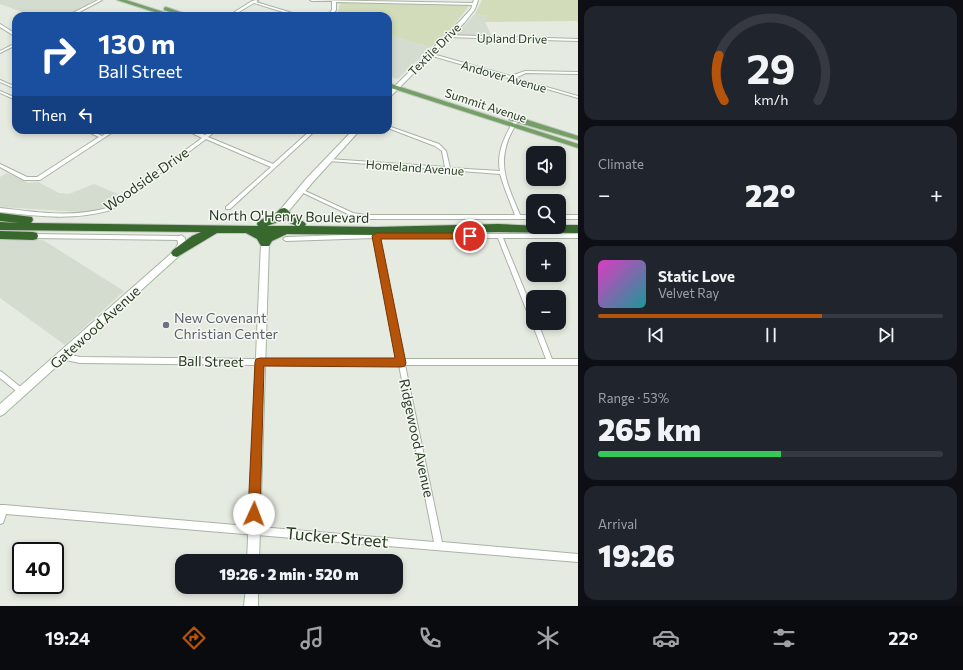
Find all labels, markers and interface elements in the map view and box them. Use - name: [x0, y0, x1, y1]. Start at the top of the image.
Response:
- street label: Textile Drive: [405, 20, 463, 78]
- text: 130 m: [98, 26, 175, 60]
- icon: right: [32, 28, 84, 80]
- street label: Upland Drive: [477, 30, 547, 46]
- text: 29: [746, 42, 795, 93]
- street label: Andover Avenue: [460, 57, 548, 95]
- text: Ball Street: [98, 60, 183, 82]
- street label: Summit Avenue: [443, 85, 529, 125]
- text: km/h: [753, 90, 788, 108]
- icon: left: [75, 104, 97, 126]
- text: Then: [32, 106, 67, 124]
- street label: Woodside Drive: [100, 143, 192, 215]
- map controls: [526, 146, 566, 330]
- button: sound: [526, 146, 566, 186]
- text: Climate: [598, 156, 644, 172]
- street label: Homeland Avenue: [365, 157, 465, 177]
- text: 22°: [745, 176, 796, 213]
- text: −: [598, 181, 611, 208]
- text: +: [930, 181, 943, 208]
- button: search: [526, 194, 566, 234]
- street label: North O'Henry Boulevard: [209, 206, 369, 226]
- pin: [453, 219, 487, 253]
- icon: arrive: [459, 225, 481, 247]
- button: +: [526, 242, 566, 282]
- text: Static Love: [658, 267, 735, 285]
- street label: Gatewood Avenue: [46, 282, 144, 372]
- text: Velvet Ray: [658, 285, 719, 301]
- button: −: [526, 290, 566, 330]
- place label: New Covenant Christian Center: [174, 309, 279, 342]
- marker: New Covenant Christian Center: [161, 320, 171, 330]
- icon: previous: [645, 324, 667, 346]
- icon: pause: [760, 324, 782, 346]
- icon: next: [875, 324, 897, 346]
- street label: Ball Street: [178, 352, 244, 370]
- street label: Ridgewood Avenue: [396, 377, 438, 499]
- text: Range · 53%: [598, 390, 669, 406]
- text: 265 km: [598, 410, 701, 447]
- position arrow: [233, 493, 275, 535]
- text: Arrival: [598, 516, 637, 532]
- street label: Tucker Street: [285, 522, 389, 552]
- text: 19:26: [598, 536, 675, 573]
- speed limit sign: 40: [12, 542, 64, 594]
- text: 19:26 · 2 min · 520 m: [219, 565, 359, 583]
- icon: directions: [180, 624, 208, 652]
- icon: music: [298, 624, 326, 652]
- icon: phone: [416, 624, 444, 652]
- icon: climate: [534, 624, 562, 652]
- icon: car: [652, 624, 680, 652]
- icon: filters: [770, 624, 798, 652]
- text: 19:24: [45, 627, 90, 649]
- text: 22°: [888, 627, 918, 649]

